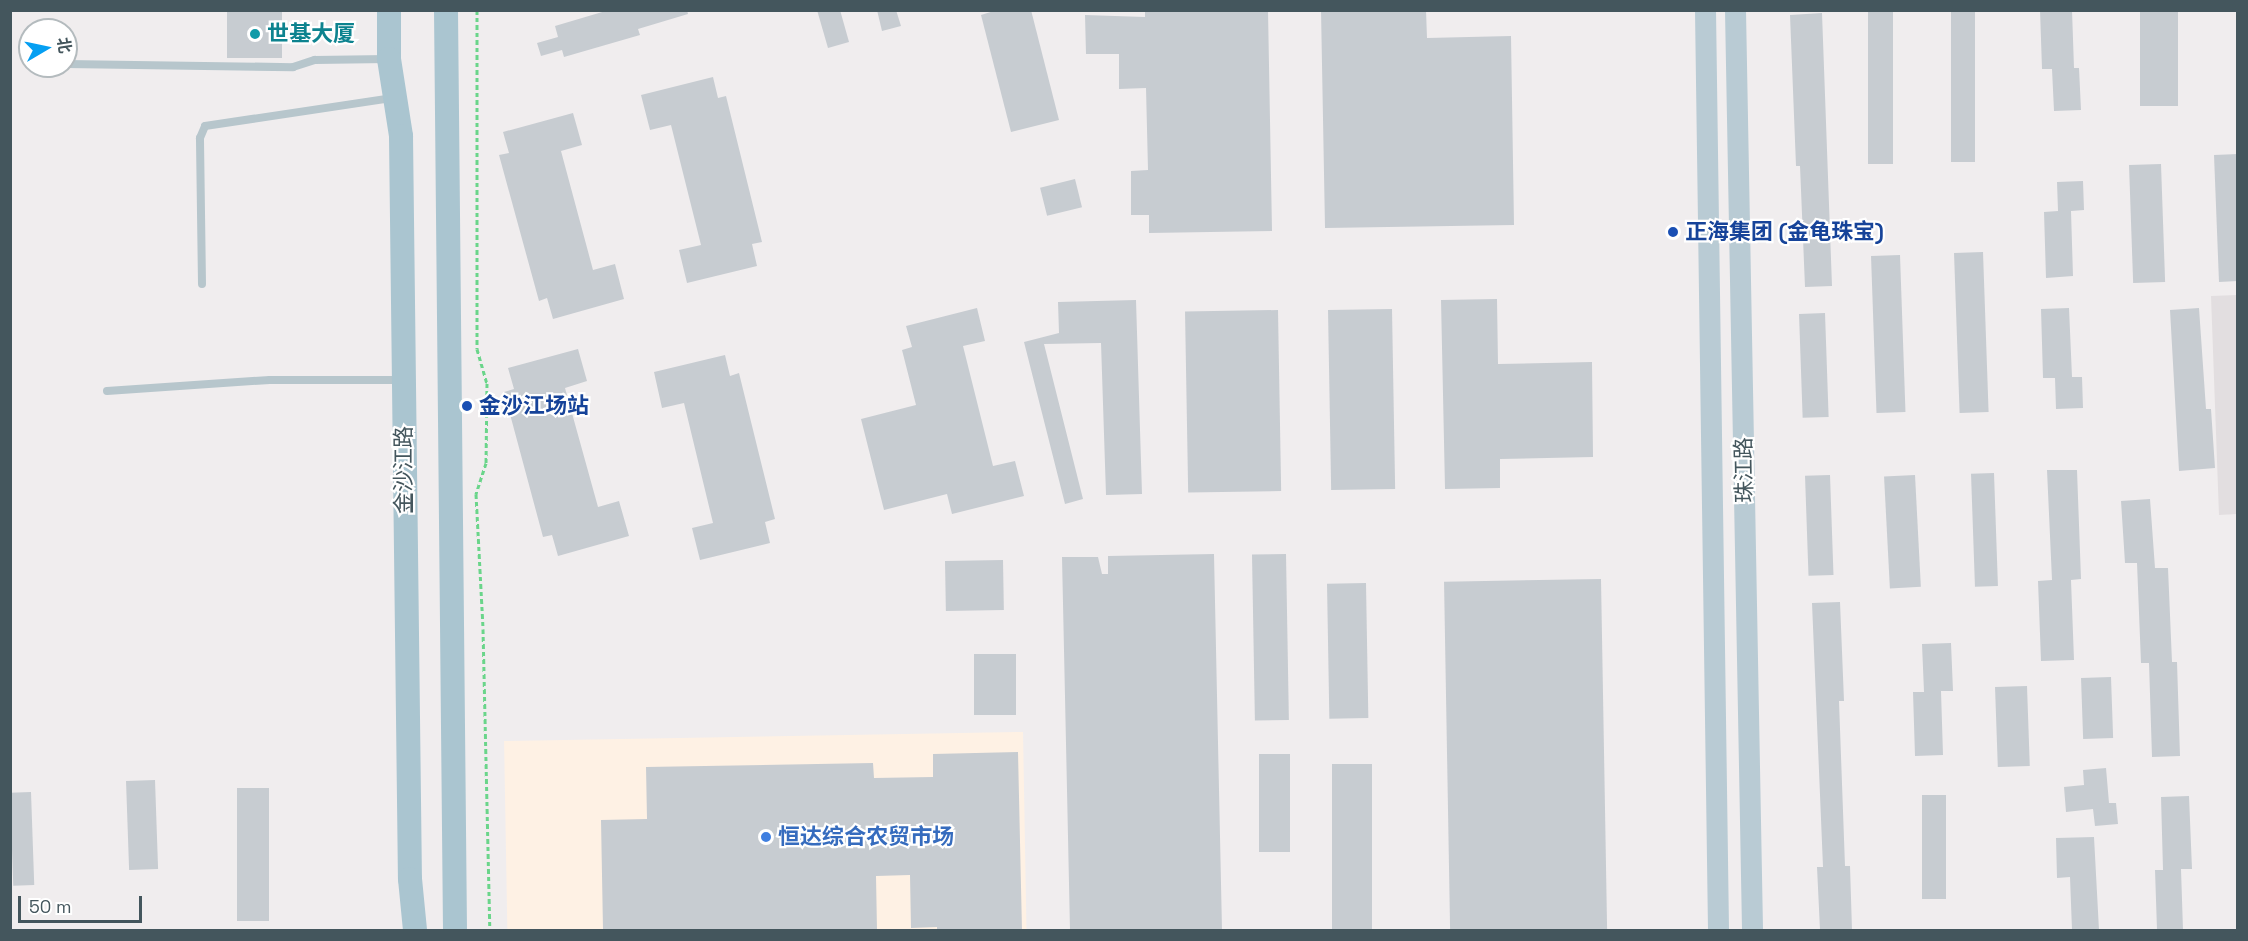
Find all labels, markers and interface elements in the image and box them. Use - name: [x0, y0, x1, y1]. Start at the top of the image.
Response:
- north arrow: [18, 18, 78, 78]
- place label: 世基大厦: [267, 21, 355, 47]
- marker: 世基大厦: [248, 27, 262, 41]
- text: 北: [53, 36, 76, 55]
- place label: 正海集团 (金龟珠宝): [1685, 219, 1884, 245]
- marker: 正海集团 (金龟珠宝): [1666, 225, 1680, 239]
- place label: 金沙江场站: [479, 393, 589, 419]
- marker: 金沙江场站: [460, 399, 474, 413]
- street label: 金沙江路: [391, 426, 417, 514]
- street label: 珠江路: [1730, 437, 1758, 503]
- place label: 恒达综合农贸市场: [778, 824, 954, 850]
- marker: 恒达综合农贸市场: [759, 830, 773, 844]
- scale bar: [21, 884, 146, 922]
- text: 50 m: [29, 895, 71, 918]

